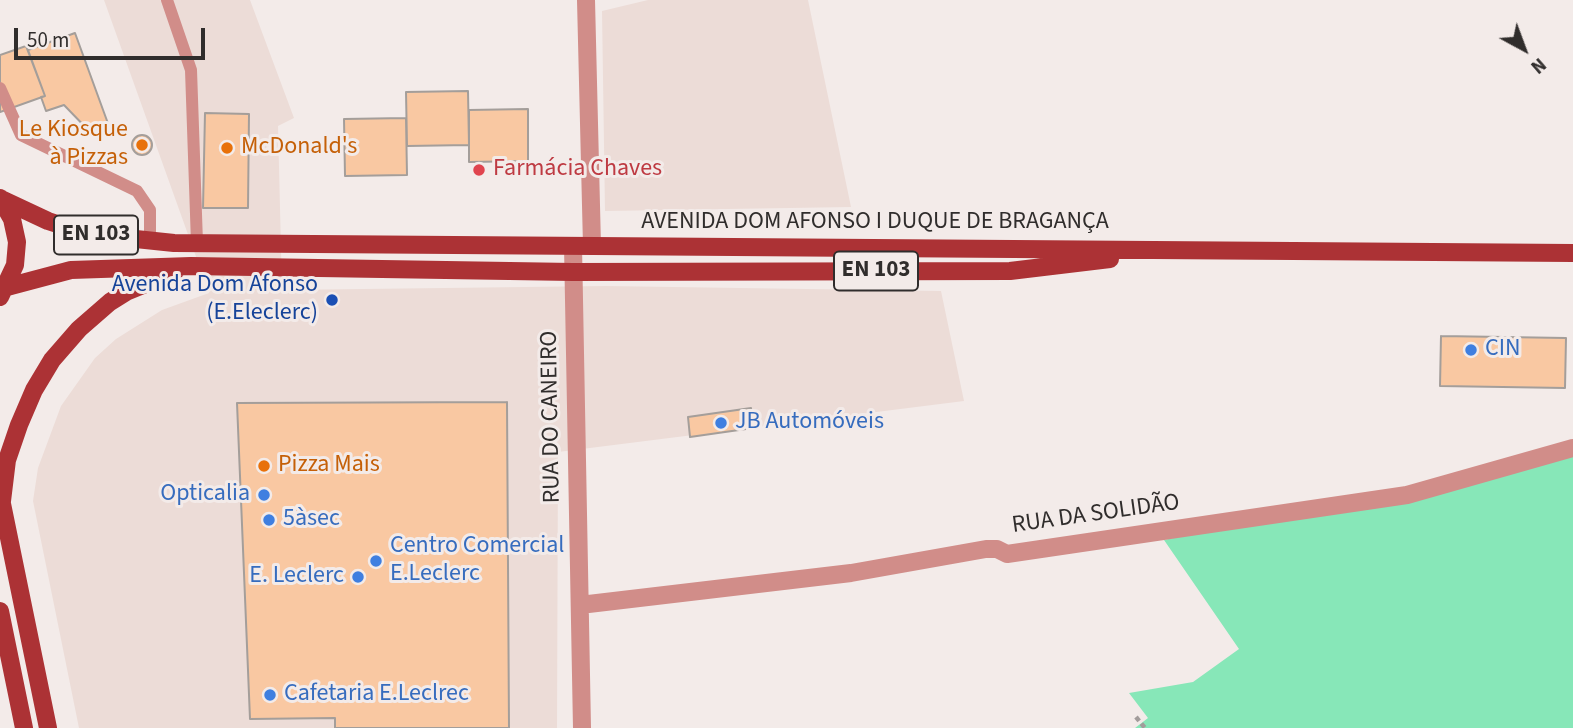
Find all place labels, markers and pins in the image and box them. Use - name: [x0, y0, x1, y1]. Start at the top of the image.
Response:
- place label: Le Kiosque à Pizzas: [19, 117, 128, 173]
- place label: McDonald's: [241, 134, 357, 162]
- marker: Le Kiosque à Pizzas: [134, 137, 150, 153]
- marker: McDonald's: [219, 140, 235, 156]
- place label: Farmácia Chaves: [493, 156, 662, 184]
- marker: Farmácia Chaves: [471, 162, 487, 178]
- place label: Avenida Dom Afonso (E.Eleclerc): [112, 272, 318, 328]
- marker: Avenida Dom Afonso (E.Eleclerc): [324, 292, 340, 308]
- place label: CIN: [1485, 336, 1521, 364]
- marker: CIN: [1463, 342, 1479, 358]
- place label: JB Automóveis: [735, 409, 884, 437]
- marker: JB Automóveis: [713, 415, 729, 431]
- place label: Pizza Mais: [278, 452, 380, 480]
- marker: Pizza Mais: [256, 458, 272, 474]
- place label: Opticalia: [160, 481, 250, 509]
- marker: Opticalia: [256, 487, 272, 503]
- place label: 5àsec: [283, 506, 340, 534]
- marker: 5àsec: [261, 512, 277, 528]
- place label: Centro Comercial E.Leclerc: [390, 533, 564, 589]
- marker: Centro Comercial E.Leclerc: [368, 553, 384, 569]
- place label: E. Leclerc: [249, 563, 344, 591]
- marker: E. Leclerc: [350, 569, 366, 585]
- place label: Cafetaria E.Leclrec: [284, 681, 469, 709]
- marker: Cafetaria E.Leclrec: [262, 687, 278, 703]

